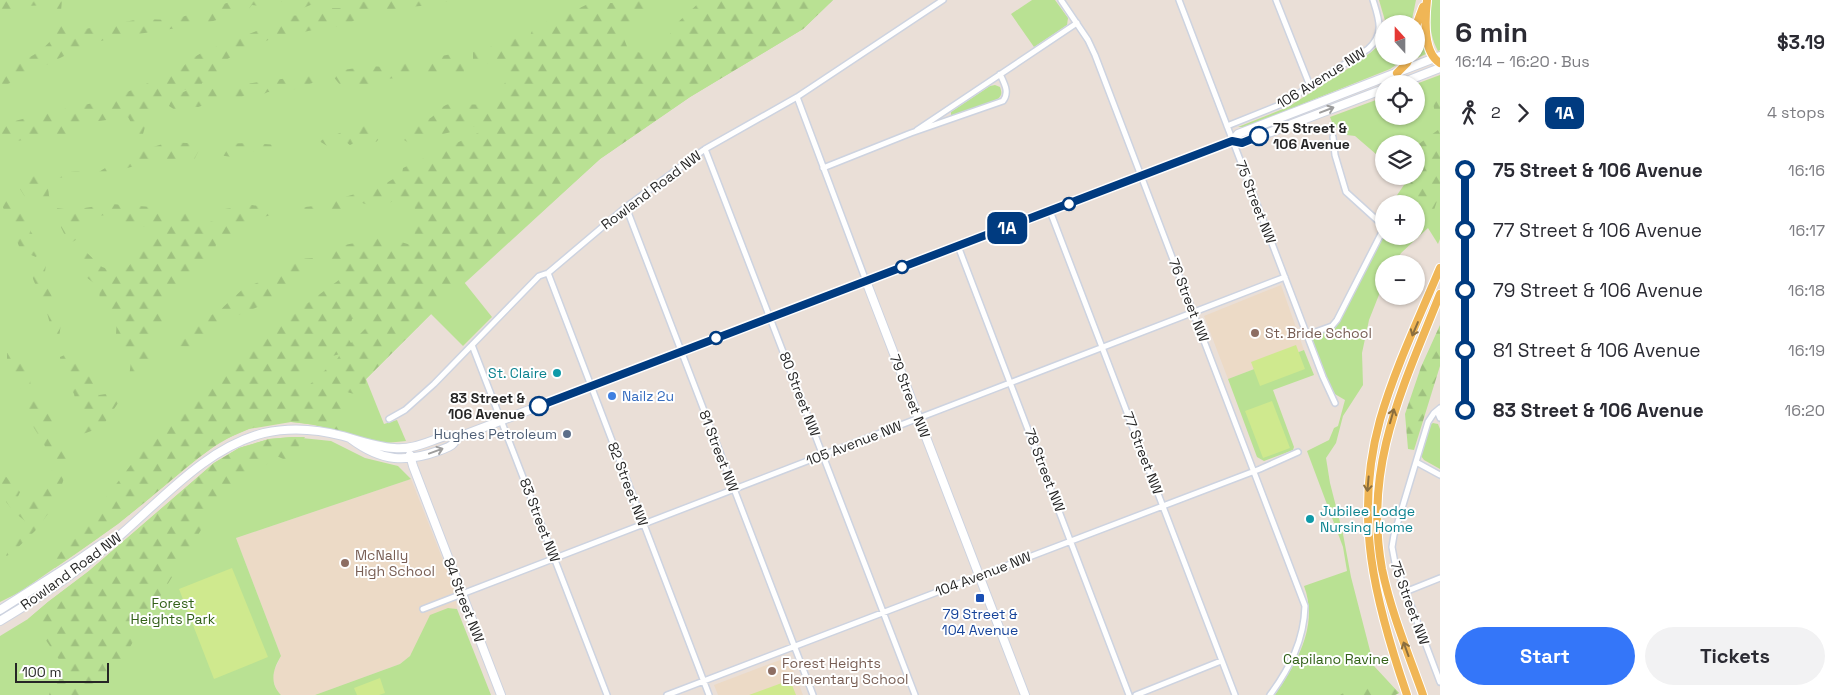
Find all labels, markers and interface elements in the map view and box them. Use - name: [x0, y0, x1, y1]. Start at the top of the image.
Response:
- text: 6 min: [1455, 14, 1528, 50]
- north arrow: [1375, 15, 1425, 65]
- map controls: [1375, 15, 1425, 305]
- text: $3.19: [1777, 30, 1825, 55]
- street label: 106 Avenue NW: [1273, 43, 1369, 113]
- text: 16:14 – 16:20 · Bus: [1455, 51, 1590, 72]
- button: locate: [1375, 75, 1425, 125]
- icon: walk: [1455, 99, 1483, 127]
- icon: forward: [1509, 99, 1537, 127]
- text: 1A: [1555, 101, 1574, 124]
- text: 2: [1491, 102, 1501, 123]
- text: 4 stops: [1767, 102, 1825, 123]
- one-way arrow: [1319, 105, 1335, 114]
- place label: 75 Street & 106 Avenue: [1273, 119, 1350, 153]
- marker: 75 Street & 106 Avenue: [1249, 126, 1269, 146]
- button: layers: [1375, 135, 1425, 185]
- street label: Rowland Road NW: [597, 146, 705, 234]
- street label: 75 Street NW: [1232, 158, 1280, 246]
- text: 75 Street & 106 Avenue: [1493, 158, 1703, 183]
- text: 16:16: [1788, 160, 1825, 181]
- button: +: [1375, 195, 1425, 245]
- unlabelled marker: [1062, 197, 1076, 211]
- line badge: 1A: [984, 212, 1030, 244]
- text: 1A: [997, 216, 1017, 239]
- text: 77 Street & 106 Avenue: [1493, 218, 1702, 243]
- text: 16:17: [1789, 220, 1825, 241]
- button: −: [1375, 255, 1425, 305]
- street label: 76 Street NW: [1165, 256, 1213, 344]
- unlabelled marker: [895, 260, 909, 274]
- text: 79 Street & 106 Avenue: [1493, 278, 1703, 303]
- text: 16:18: [1788, 280, 1825, 301]
- one-way arrow: [1409, 321, 1419, 336]
- place label: St. Bride School: [1265, 324, 1372, 342]
- marker: St. Bride School: [1249, 327, 1261, 339]
- unlabelled marker: [709, 331, 723, 345]
- text: 81 Street & 106 Avenue: [1493, 338, 1700, 363]
- text: 16:19: [1788, 340, 1825, 361]
- street label: 80 Street NW: [776, 349, 824, 439]
- street label: 79 Street NW: [886, 352, 934, 440]
- place label: St. Claire: [488, 364, 547, 382]
- marker: St. Claire: [551, 367, 563, 379]
- place label: Nailz 2u: [622, 387, 674, 405]
- place label: 83 Street & 106 Avenue: [448, 389, 526, 423]
- marker: Nailz 2u: [606, 390, 618, 402]
- marker: 83 Street & 106 Avenue: [529, 396, 549, 416]
- text: 83 Street & 106 Avenue: [1493, 398, 1704, 423]
- text: 16:20: [1785, 400, 1825, 421]
- street label: 81 Street NW: [695, 408, 743, 494]
- one-way arrow: [1388, 408, 1398, 424]
- street label: 77 Street NW: [1119, 409, 1167, 497]
- street label: 105 Avenue NW: [804, 416, 904, 470]
- place label: Hughes Petroleum: [434, 425, 557, 443]
- street label: 78 Street NW: [1021, 426, 1069, 514]
- marker: Hughes Petroleum: [561, 428, 573, 440]
- street label: 82 Street NW: [604, 439, 652, 529]
- one-way arrow: [427, 446, 443, 455]
- street label: 83 Street NW: [516, 475, 564, 565]
- one-way arrow: [1364, 476, 1373, 492]
- place label: Jubilee Lodge Nursing Home: [1320, 502, 1415, 536]
- marker: Jubilee Lodge Nursing Home: [1304, 513, 1316, 525]
- street label: Rowland Road NW: [17, 528, 125, 614]
- place label: McNally High School: [355, 546, 435, 580]
- street label: 104 Avenue NW: [932, 547, 1034, 601]
- street label: 84 Street NW: [440, 555, 488, 645]
- marker: McNally High School: [339, 557, 351, 569]
- street label: 75 Street NW: [1387, 559, 1433, 647]
- marker: 79 Street & 104 Avenue: [974, 592, 986, 604]
- park label: Forest Heights Park: [131, 594, 216, 628]
- place label: 79 Street & 104 Avenue: [942, 605, 1018, 639]
- button: Start: [1455, 627, 1635, 685]
- button: Tickets: [1645, 627, 1825, 685]
- one-way arrow: [1401, 642, 1410, 658]
- park label: Capilano Ravine: [1283, 650, 1389, 668]
- place label: Forest Heights Elementary School: [782, 654, 908, 688]
- scale bar: [15, 660, 109, 683]
- text: 100 m: [22, 663, 61, 681]
- marker: Forest Heights Elementary School: [766, 665, 778, 677]

